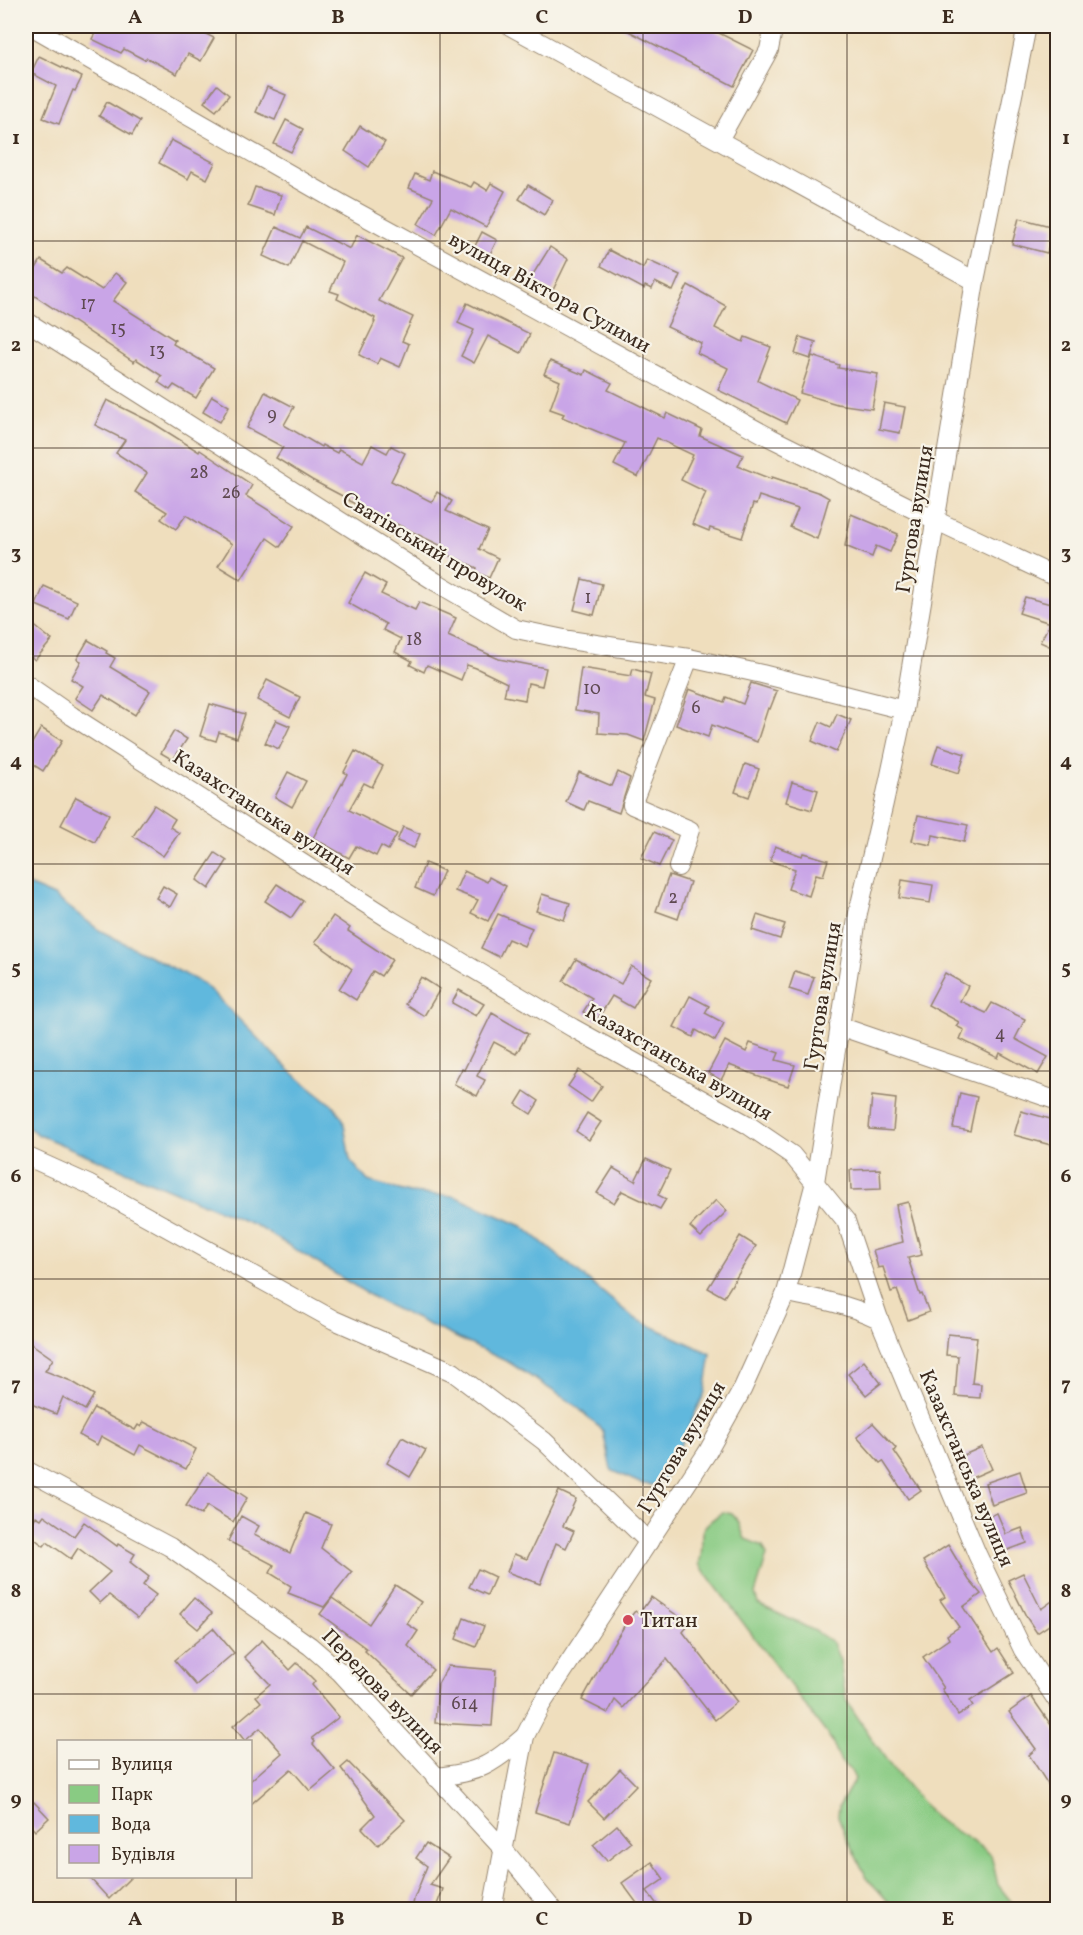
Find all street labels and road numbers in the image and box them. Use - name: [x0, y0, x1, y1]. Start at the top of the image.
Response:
- street label: вулиця Віктора Сулими: [443, 226, 656, 361]
- street label: Гуртова вулиця: [889, 443, 942, 595]
- street label: Сватівський провулок: [336, 485, 532, 619]
- street label: Казахстанська вулиця: [166, 743, 360, 883]
- street label: Гуртова вулиця: [797, 920, 850, 1072]
- street label: Казахстанська вулиця: [579, 998, 777, 1129]
- street label: Казахстанська вулиця: [911, 1365, 1020, 1572]
- street label: Гуртова вулиця: [631, 1376, 733, 1519]
- street label: Передова вулиця: [314, 1623, 450, 1761]

